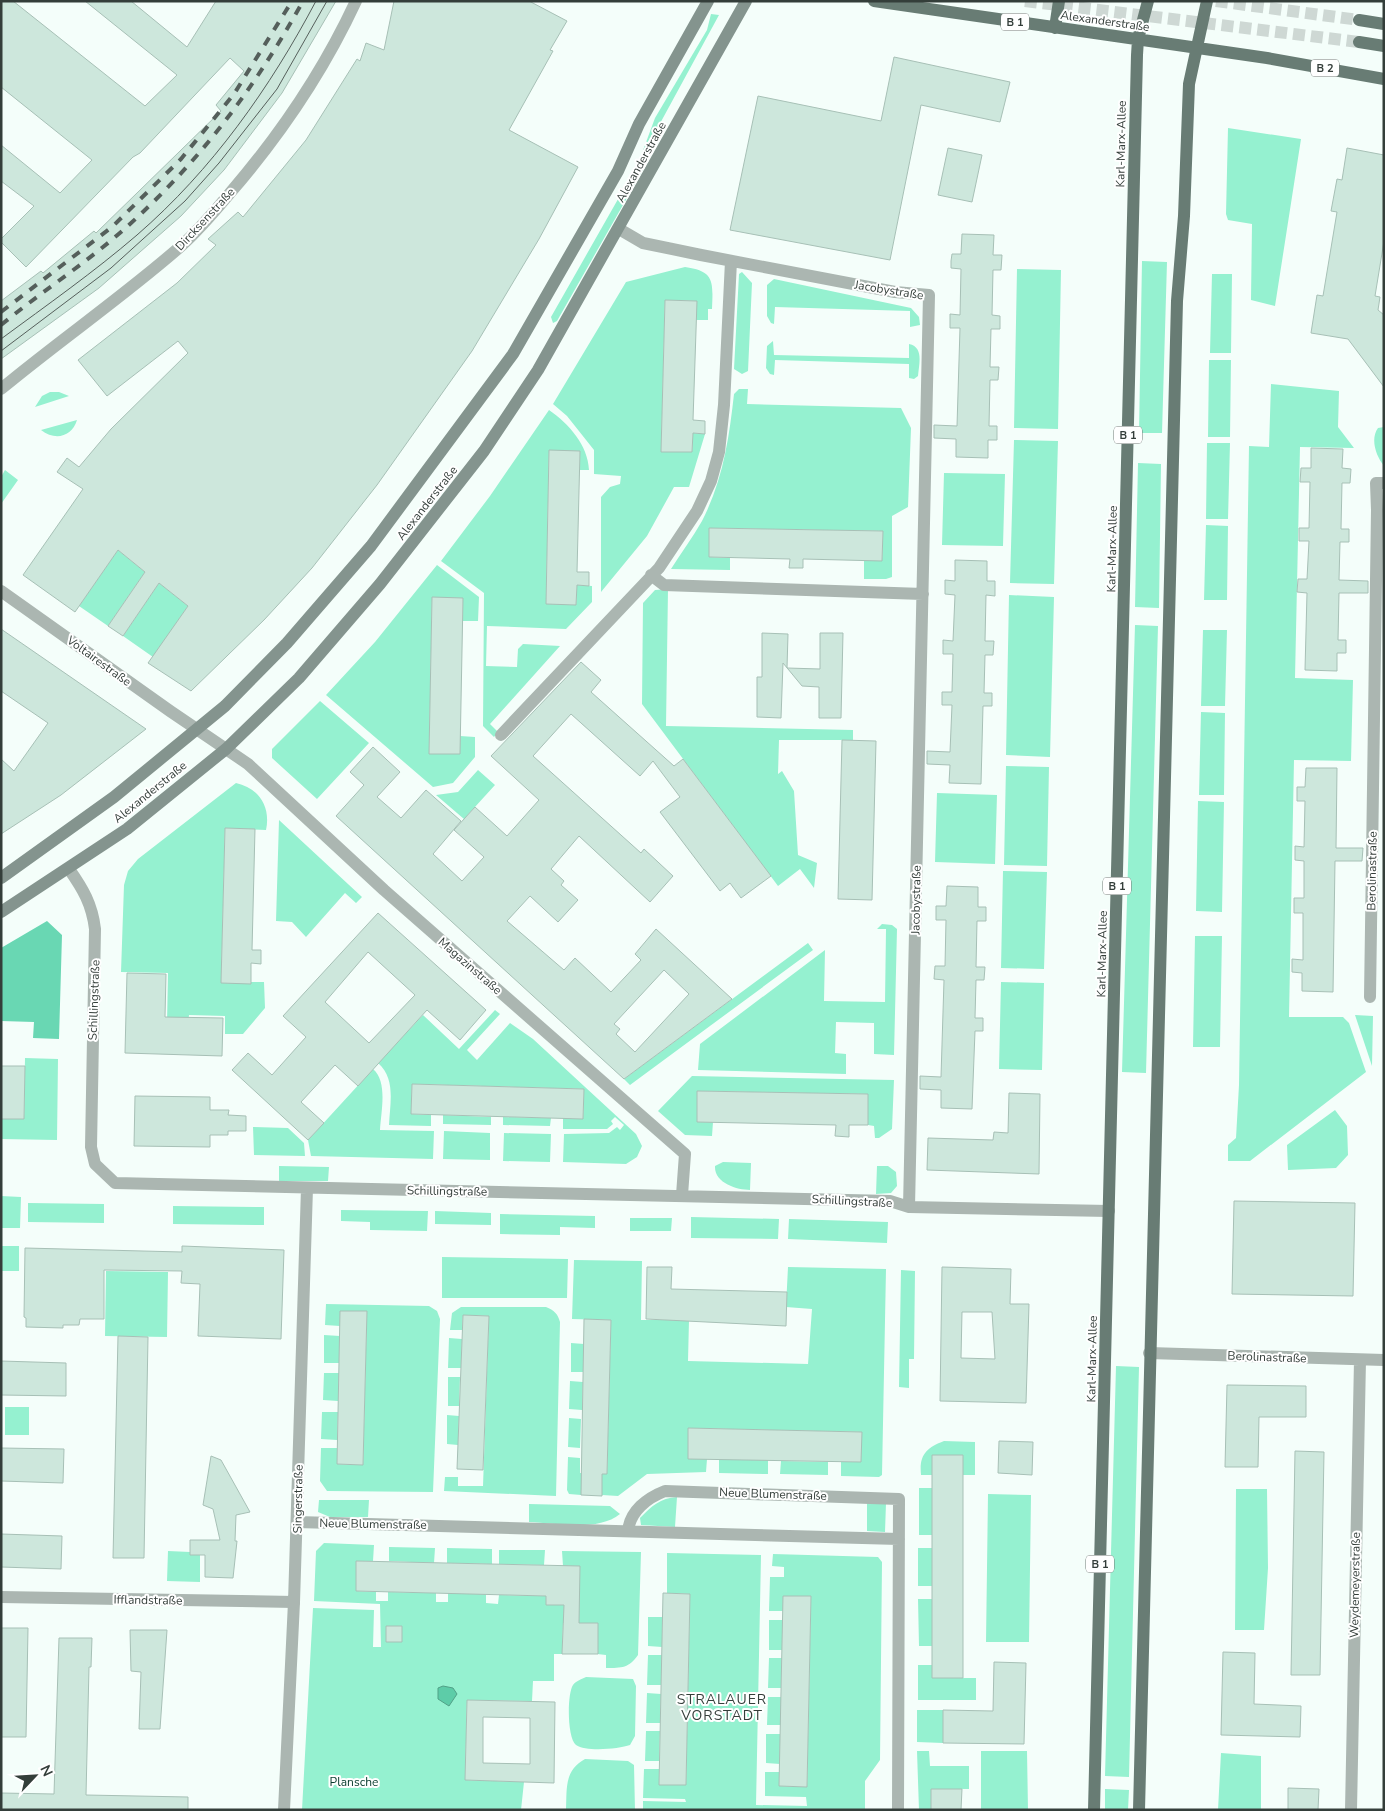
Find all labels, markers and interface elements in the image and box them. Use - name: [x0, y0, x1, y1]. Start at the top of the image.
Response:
- street label: Alexanderstraße: [1059, 7, 1151, 35]
- road number: B 1: [1001, 14, 1029, 31]
- road number: B 2: [1311, 59, 1339, 76]
- street label: Karl-Marx-Allee: [1112, 100, 1130, 188]
- street label: Alexanderstraße: [612, 119, 670, 205]
- street label: Dircksenstraße: [172, 184, 238, 254]
- street label: Jacobystraße: [852, 276, 925, 303]
- road number: B 1: [1114, 426, 1142, 444]
- street label: Alexanderstraße: [393, 463, 461, 543]
- street label: Karl-Marx-Allee: [1103, 505, 1121, 593]
- street label: Voltairestraße: [63, 632, 134, 690]
- street label: Alexanderstraße: [110, 757, 190, 827]
- street label: Berolinastraße: [1363, 831, 1381, 911]
- street label: Jacobystraße: [907, 865, 925, 936]
- road number: B 1: [1103, 878, 1131, 894]
- street label: Karl-Marx-Allee: [1093, 910, 1111, 998]
- street label: Magazinstraße: [435, 934, 505, 998]
- street label: Schillingstraße: [85, 959, 103, 1041]
- street label: Schillingstraße: [407, 1182, 487, 1200]
- street label: Schillingstraße: [811, 1191, 893, 1211]
- street label: Karl-Marx-Allee: [1083, 1315, 1101, 1403]
- street label: Berolinastraße: [1227, 1348, 1307, 1366]
- street label: Singerstraße: [289, 1464, 307, 1534]
- street label: Neue Blumenstraße: [719, 1484, 827, 1504]
- street label: Neue Blumenstraße: [319, 1515, 427, 1533]
- street label: Weydemeyerstraße: [1346, 1532, 1364, 1638]
- road number: B 1: [1086, 1556, 1114, 1572]
- street label: Ifflandstraße: [113, 1591, 183, 1609]
- district label: STRALAUER VORSTADT: [677, 1690, 767, 1725]
- north arrow: [10, 1751, 60, 1801]
- text: N: [36, 1762, 57, 1779]
- park label: Plansche: [330, 1774, 378, 1790]

